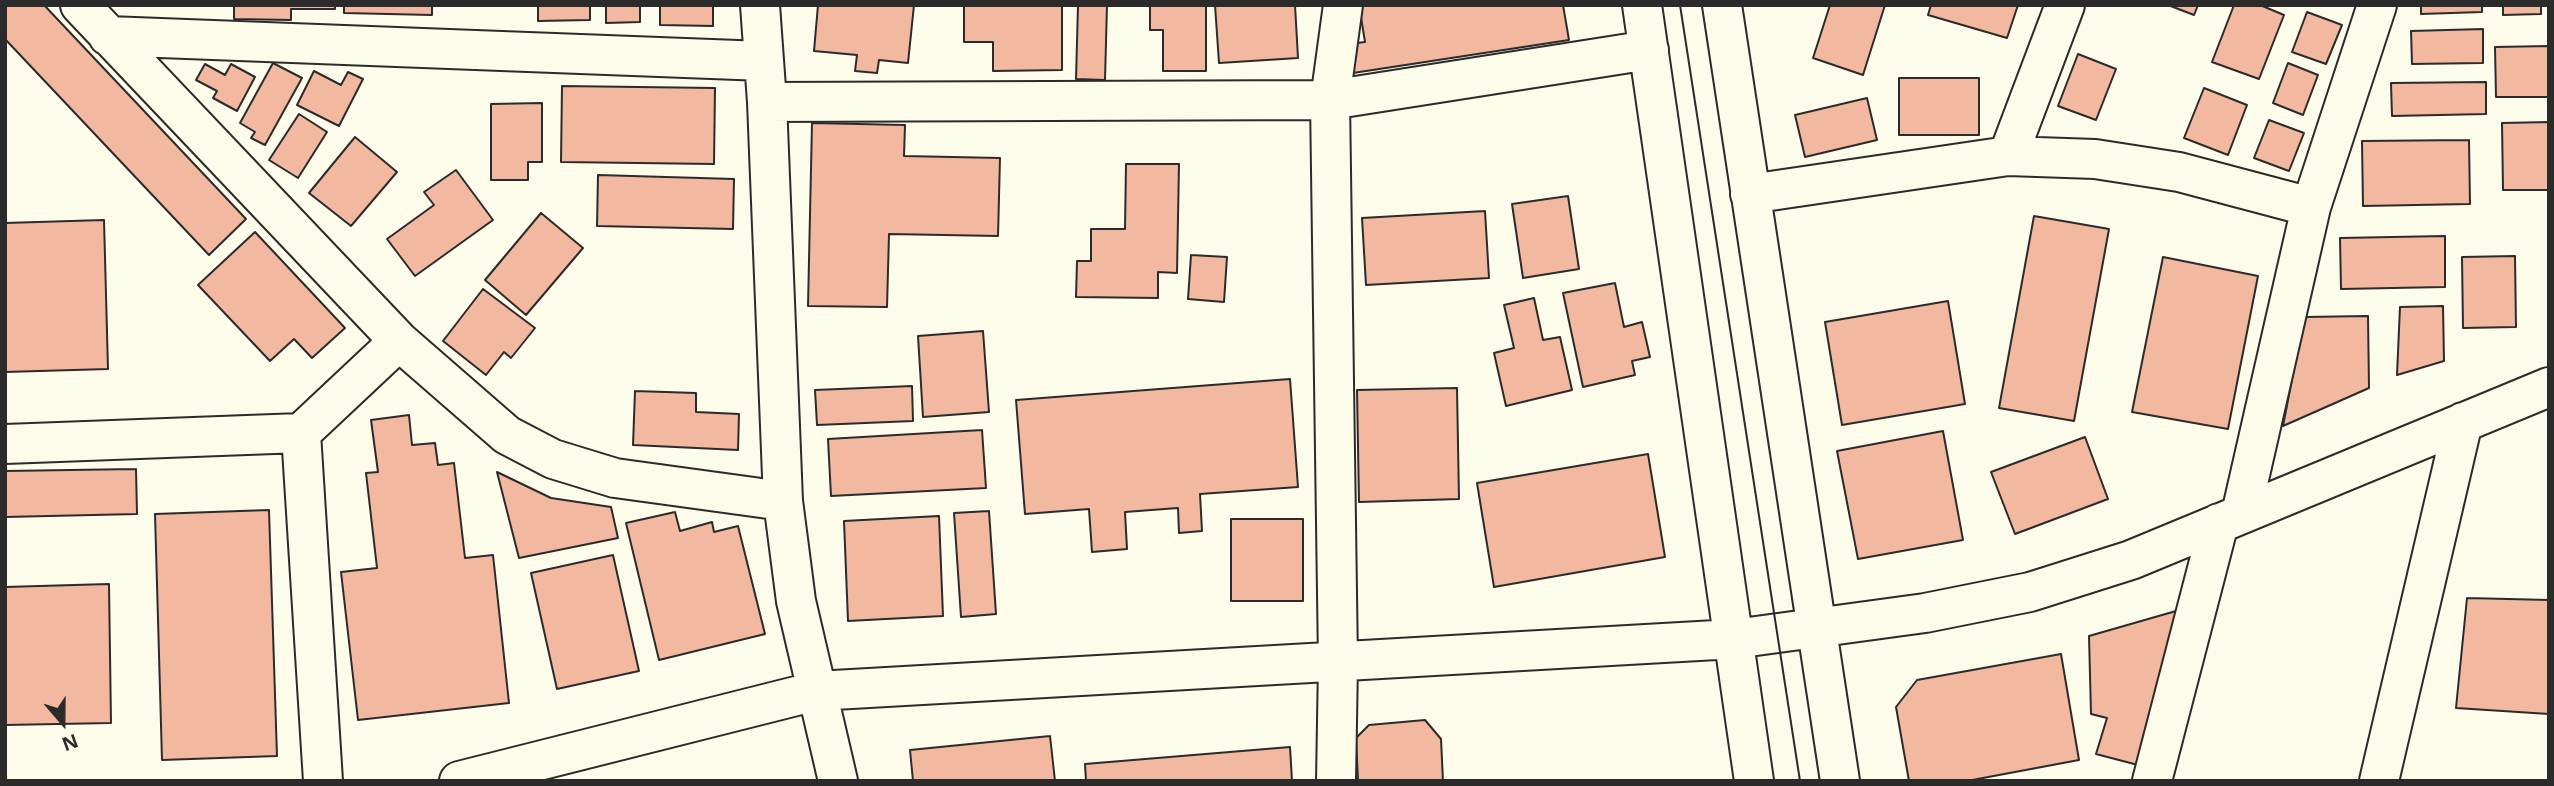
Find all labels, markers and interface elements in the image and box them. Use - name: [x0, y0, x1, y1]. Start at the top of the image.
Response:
- north arrow: [28, 688, 98, 758]
- text: N: [58, 728, 82, 758]

